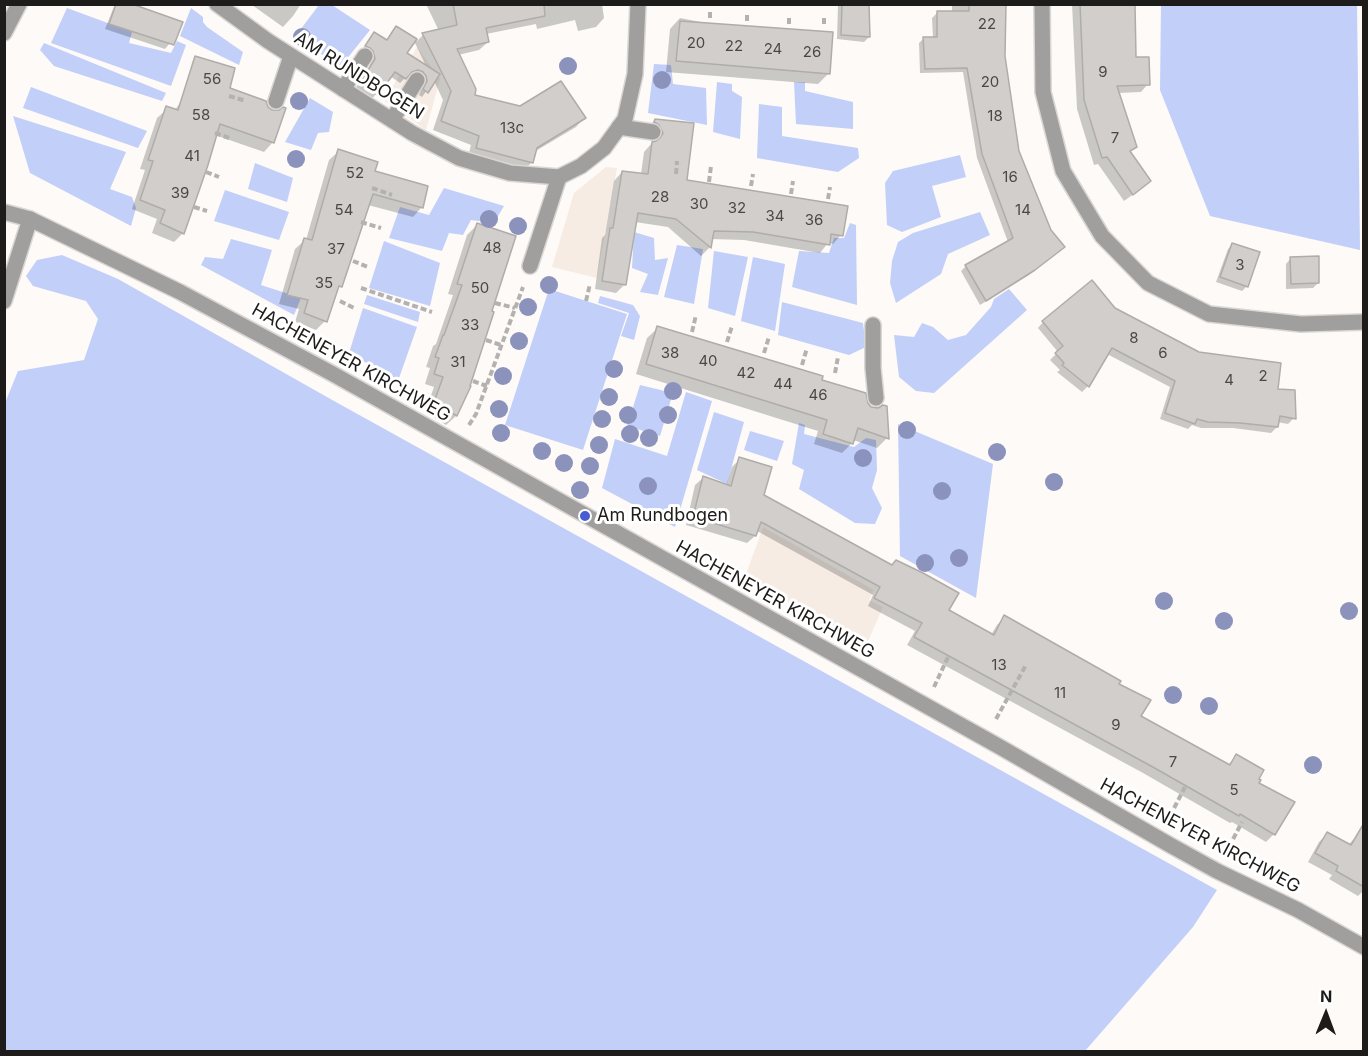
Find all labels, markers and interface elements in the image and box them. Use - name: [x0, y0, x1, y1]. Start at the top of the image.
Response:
- house number: 22: [978, 15, 996, 33]
- street label: AM RUNDBOGEN: [290, 27, 428, 125]
- house number: 20: [687, 34, 705, 52]
- house number: 22: [725, 37, 743, 55]
- house number: 24: [764, 40, 782, 58]
- house number: 26: [803, 43, 821, 61]
- house number: 9: [1098, 63, 1108, 81]
- house number: 56: [203, 70, 221, 88]
- house number: 20: [981, 73, 999, 91]
- house number: 58: [192, 106, 210, 124]
- house number: 18: [987, 107, 1003, 125]
- house number: 13c: [500, 119, 524, 137]
- house number: 7: [1111, 129, 1119, 147]
- house number: 41: [184, 147, 200, 165]
- house number: 52: [346, 164, 364, 182]
- house number: 16: [1002, 168, 1018, 186]
- house number: 39: [171, 184, 189, 202]
- house number: 28: [651, 188, 669, 206]
- house number: 30: [690, 195, 708, 213]
- house number: 32: [728, 199, 746, 217]
- house number: 54: [335, 201, 353, 219]
- house number: 14: [1015, 201, 1031, 219]
- house number: 34: [766, 207, 784, 225]
- house number: 36: [805, 211, 823, 229]
- house number: 48: [483, 239, 501, 257]
- house number: 37: [327, 240, 345, 258]
- house number: 3: [1235, 256, 1245, 274]
- house number: 35: [315, 274, 333, 292]
- house number: 50: [471, 279, 489, 297]
- street label: HACHENEYER KIRCHWEG: [248, 299, 454, 427]
- house number: 33: [461, 316, 479, 334]
- house number: 8: [1129, 329, 1139, 347]
- house number: 38: [661, 344, 679, 362]
- house number: 6: [1158, 344, 1168, 362]
- house number: 40: [698, 352, 718, 370]
- house number: 31: [450, 353, 466, 371]
- house number: 42: [737, 364, 755, 382]
- house number: 2: [1258, 367, 1268, 385]
- house number: 4: [1224, 371, 1234, 389]
- house number: 44: [773, 375, 793, 393]
- house number: 46: [809, 386, 827, 404]
- place label: Am Rundbogen: [597, 505, 728, 527]
- marker: Am Rundbogen: [578, 509, 592, 523]
- street label: HACHENEYER KIRCHWEG: [672, 536, 878, 664]
- house number: 13: [991, 656, 1007, 674]
- house number: 11: [1054, 684, 1066, 702]
- house number: 9: [1111, 716, 1121, 734]
- house number: 7: [1169, 753, 1177, 771]
- street label: HACHENEYER KIRCHWEG: [1096, 774, 1304, 898]
- house number: 5: [1229, 781, 1239, 799]
- north arrow: [1296, 984, 1356, 1044]
- text: N: [1320, 986, 1333, 1006]

